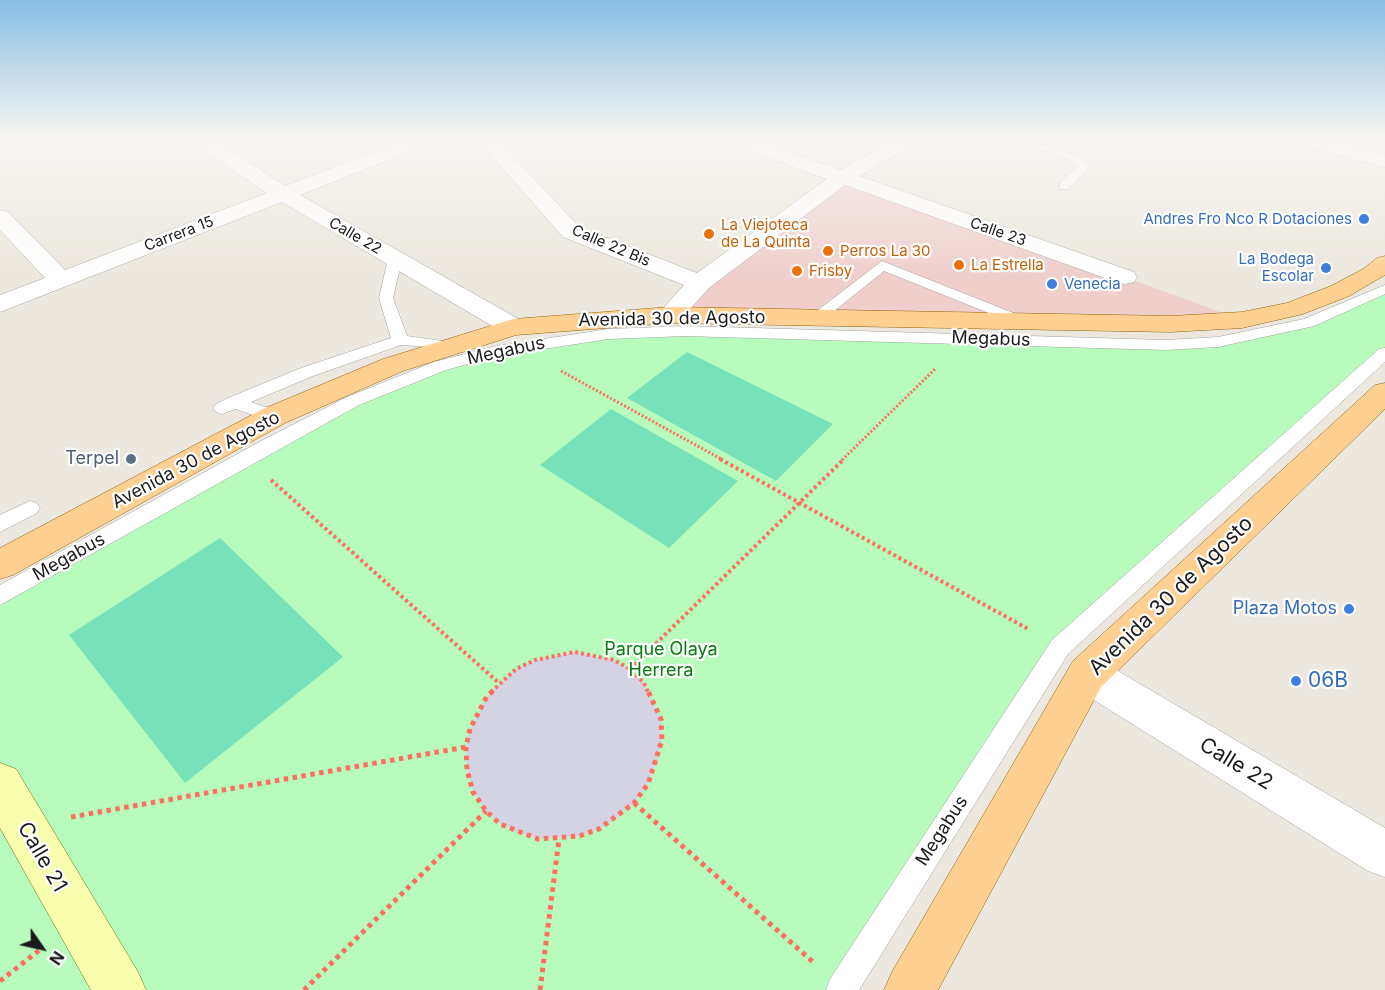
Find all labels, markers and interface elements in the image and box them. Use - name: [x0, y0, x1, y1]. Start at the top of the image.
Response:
- place label: Andres Fro Nco R Dotaciones: [1143, 210, 1352, 228]
- marker: Andres Fro Nco R Dotaciones: [1357, 212, 1371, 226]
- street label: Carrera 15: [142, 213, 216, 255]
- street label: Calle 22: [325, 214, 385, 258]
- street label: Calle 23: [968, 214, 1028, 250]
- place label: La Viejoteca de La Quinta: [721, 216, 811, 251]
- street label: Calle 22 Bis: [569, 221, 653, 271]
- marker: La Viejoteca de La Quinta: [702, 227, 716, 241]
- place label: Perros La 30: [840, 242, 931, 260]
- marker: Perros La 30: [821, 244, 835, 258]
- place label: La Bodega Escolar: [1239, 250, 1314, 285]
- place label: La Estrella: [971, 256, 1044, 274]
- marker: La Estrella: [952, 258, 966, 272]
- marker: La Bodega Escolar: [1319, 261, 1333, 275]
- place label: Frisby: [809, 262, 852, 280]
- marker: Frisby: [790, 264, 804, 278]
- place label: Venecia: [1064, 275, 1121, 293]
- marker: Venecia: [1045, 277, 1059, 291]
- street label: Avenida 30 de Agosto: [578, 307, 766, 331]
- street label: Megabus: [951, 327, 1031, 351]
- street label: Megabus: [465, 332, 547, 370]
- street label: Avenida 30 de Agosto: [108, 407, 284, 513]
- place label: Terpel: [65, 448, 119, 470]
- marker: Terpel: [124, 452, 138, 466]
- street label: Avenida 30 de Agosto: [1084, 511, 1258, 681]
- street label: Megabus: [29, 528, 109, 586]
- place label: Plaza Motos: [1233, 598, 1337, 620]
- marker: Plaza Motos: [1342, 602, 1356, 616]
- park label: Parque Olaya Herrera: [604, 639, 718, 682]
- place label: 06B: [1308, 668, 1348, 694]
- marker: 06B: [1289, 674, 1303, 688]
- street label: Calle 22: [1195, 732, 1277, 796]
- street label: Megabus: [911, 792, 973, 870]
- street label: Calle 21: [12, 817, 72, 897]
- north arrow: [12, 918, 72, 978]
- text: N: [45, 947, 69, 969]

